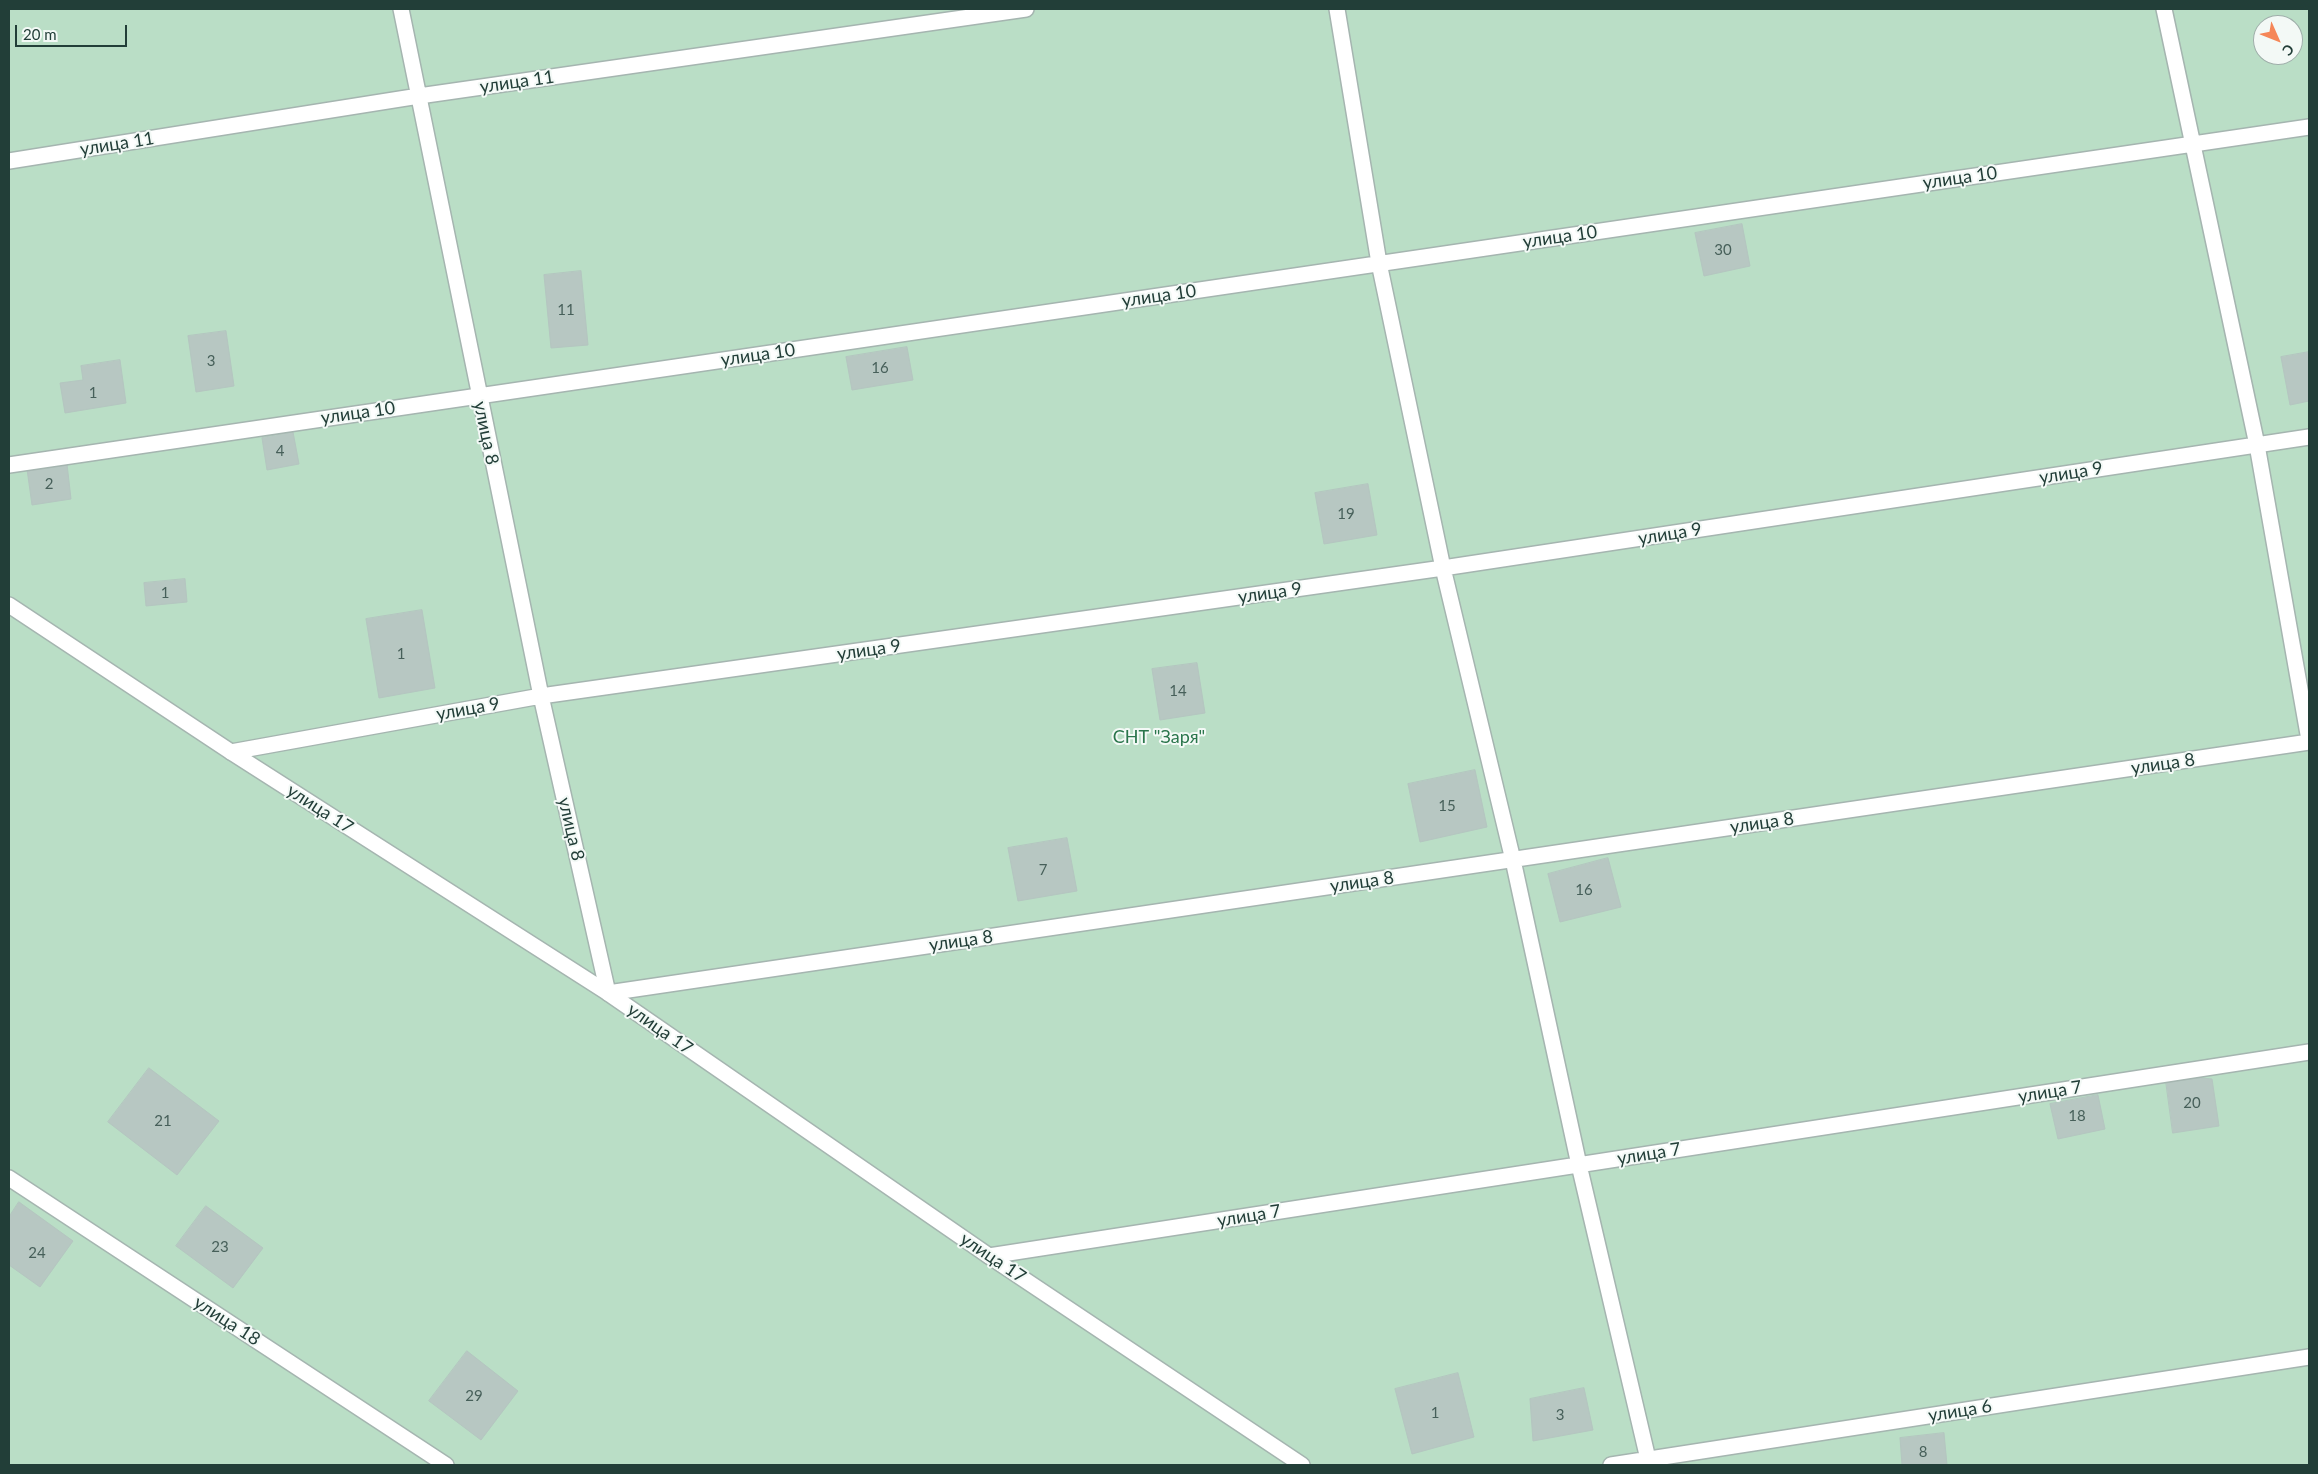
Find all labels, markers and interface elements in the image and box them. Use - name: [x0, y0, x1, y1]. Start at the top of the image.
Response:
- scale bar: [18, 15, 130, 47]
- north arrow: [2253, 15, 2303, 65]
- text: 20 m: [23, 25, 57, 43]
- text: С: [2279, 41, 2298, 59]
- street label: улица 11: [479, 66, 555, 98]
- street label: улица 11: [78, 127, 156, 161]
- street label: улица 10: [1922, 162, 1998, 194]
- street label: улица 10: [1522, 221, 1598, 253]
- house number: 30: [1714, 241, 1732, 259]
- street label: улица 10: [1121, 280, 1197, 312]
- house number: 11: [557, 301, 575, 319]
- street label: улица 10: [720, 339, 796, 371]
- house number: 3: [207, 352, 215, 370]
- house number: 16: [871, 359, 889, 377]
- house number: 1: [89, 384, 97, 402]
- street label: улица 10: [320, 397, 396, 429]
- street label: улица 8: [469, 399, 503, 467]
- house number: 4: [276, 442, 284, 460]
- street label: улица 9: [2038, 457, 2104, 489]
- house number: 2: [45, 475, 53, 493]
- house number: 19: [1337, 505, 1355, 523]
- street label: улица 9: [1637, 518, 1703, 550]
- street label: улица 9: [1237, 578, 1303, 608]
- house number: 1: [161, 584, 169, 602]
- street label: улица 9: [836, 635, 902, 665]
- house number: 1: [397, 645, 405, 663]
- house number: 14: [1169, 682, 1187, 700]
- street label: улица 9: [435, 693, 501, 725]
- park label: СНТ "Заря": [1113, 726, 1205, 748]
- street label: улица 8: [2130, 749, 2196, 779]
- street label: улица 17: [283, 780, 357, 838]
- street label: улица 8: [553, 795, 589, 863]
- house number: 15: [1438, 797, 1456, 815]
- street label: улица 8: [1729, 808, 1795, 838]
- house number: 7: [1039, 861, 1047, 879]
- street label: улица 8: [1329, 867, 1395, 897]
- house number: 16: [1575, 881, 1593, 899]
- street label: улица 8: [928, 926, 994, 956]
- street label: улица 17: [623, 999, 697, 1059]
- street label: улица 7: [2017, 1076, 2083, 1108]
- house number: 20: [2183, 1094, 2201, 1112]
- house number: 18: [2068, 1107, 2086, 1125]
- house number: 21: [154, 1112, 172, 1130]
- street label: улица 7: [1616, 1138, 1682, 1170]
- street label: улица 7: [1216, 1200, 1282, 1232]
- street label: улица 17: [956, 1228, 1030, 1288]
- house number: 23: [211, 1238, 229, 1256]
- house number: 24: [28, 1244, 46, 1262]
- street label: улица 18: [190, 1292, 264, 1350]
- house number: 29: [465, 1387, 483, 1405]
- street label: улица 6: [1927, 1395, 1993, 1427]
- house number: 1: [1431, 1404, 1439, 1422]
- house number: 3: [1556, 1406, 1564, 1424]
- house number: 8: [1919, 1443, 1927, 1461]

